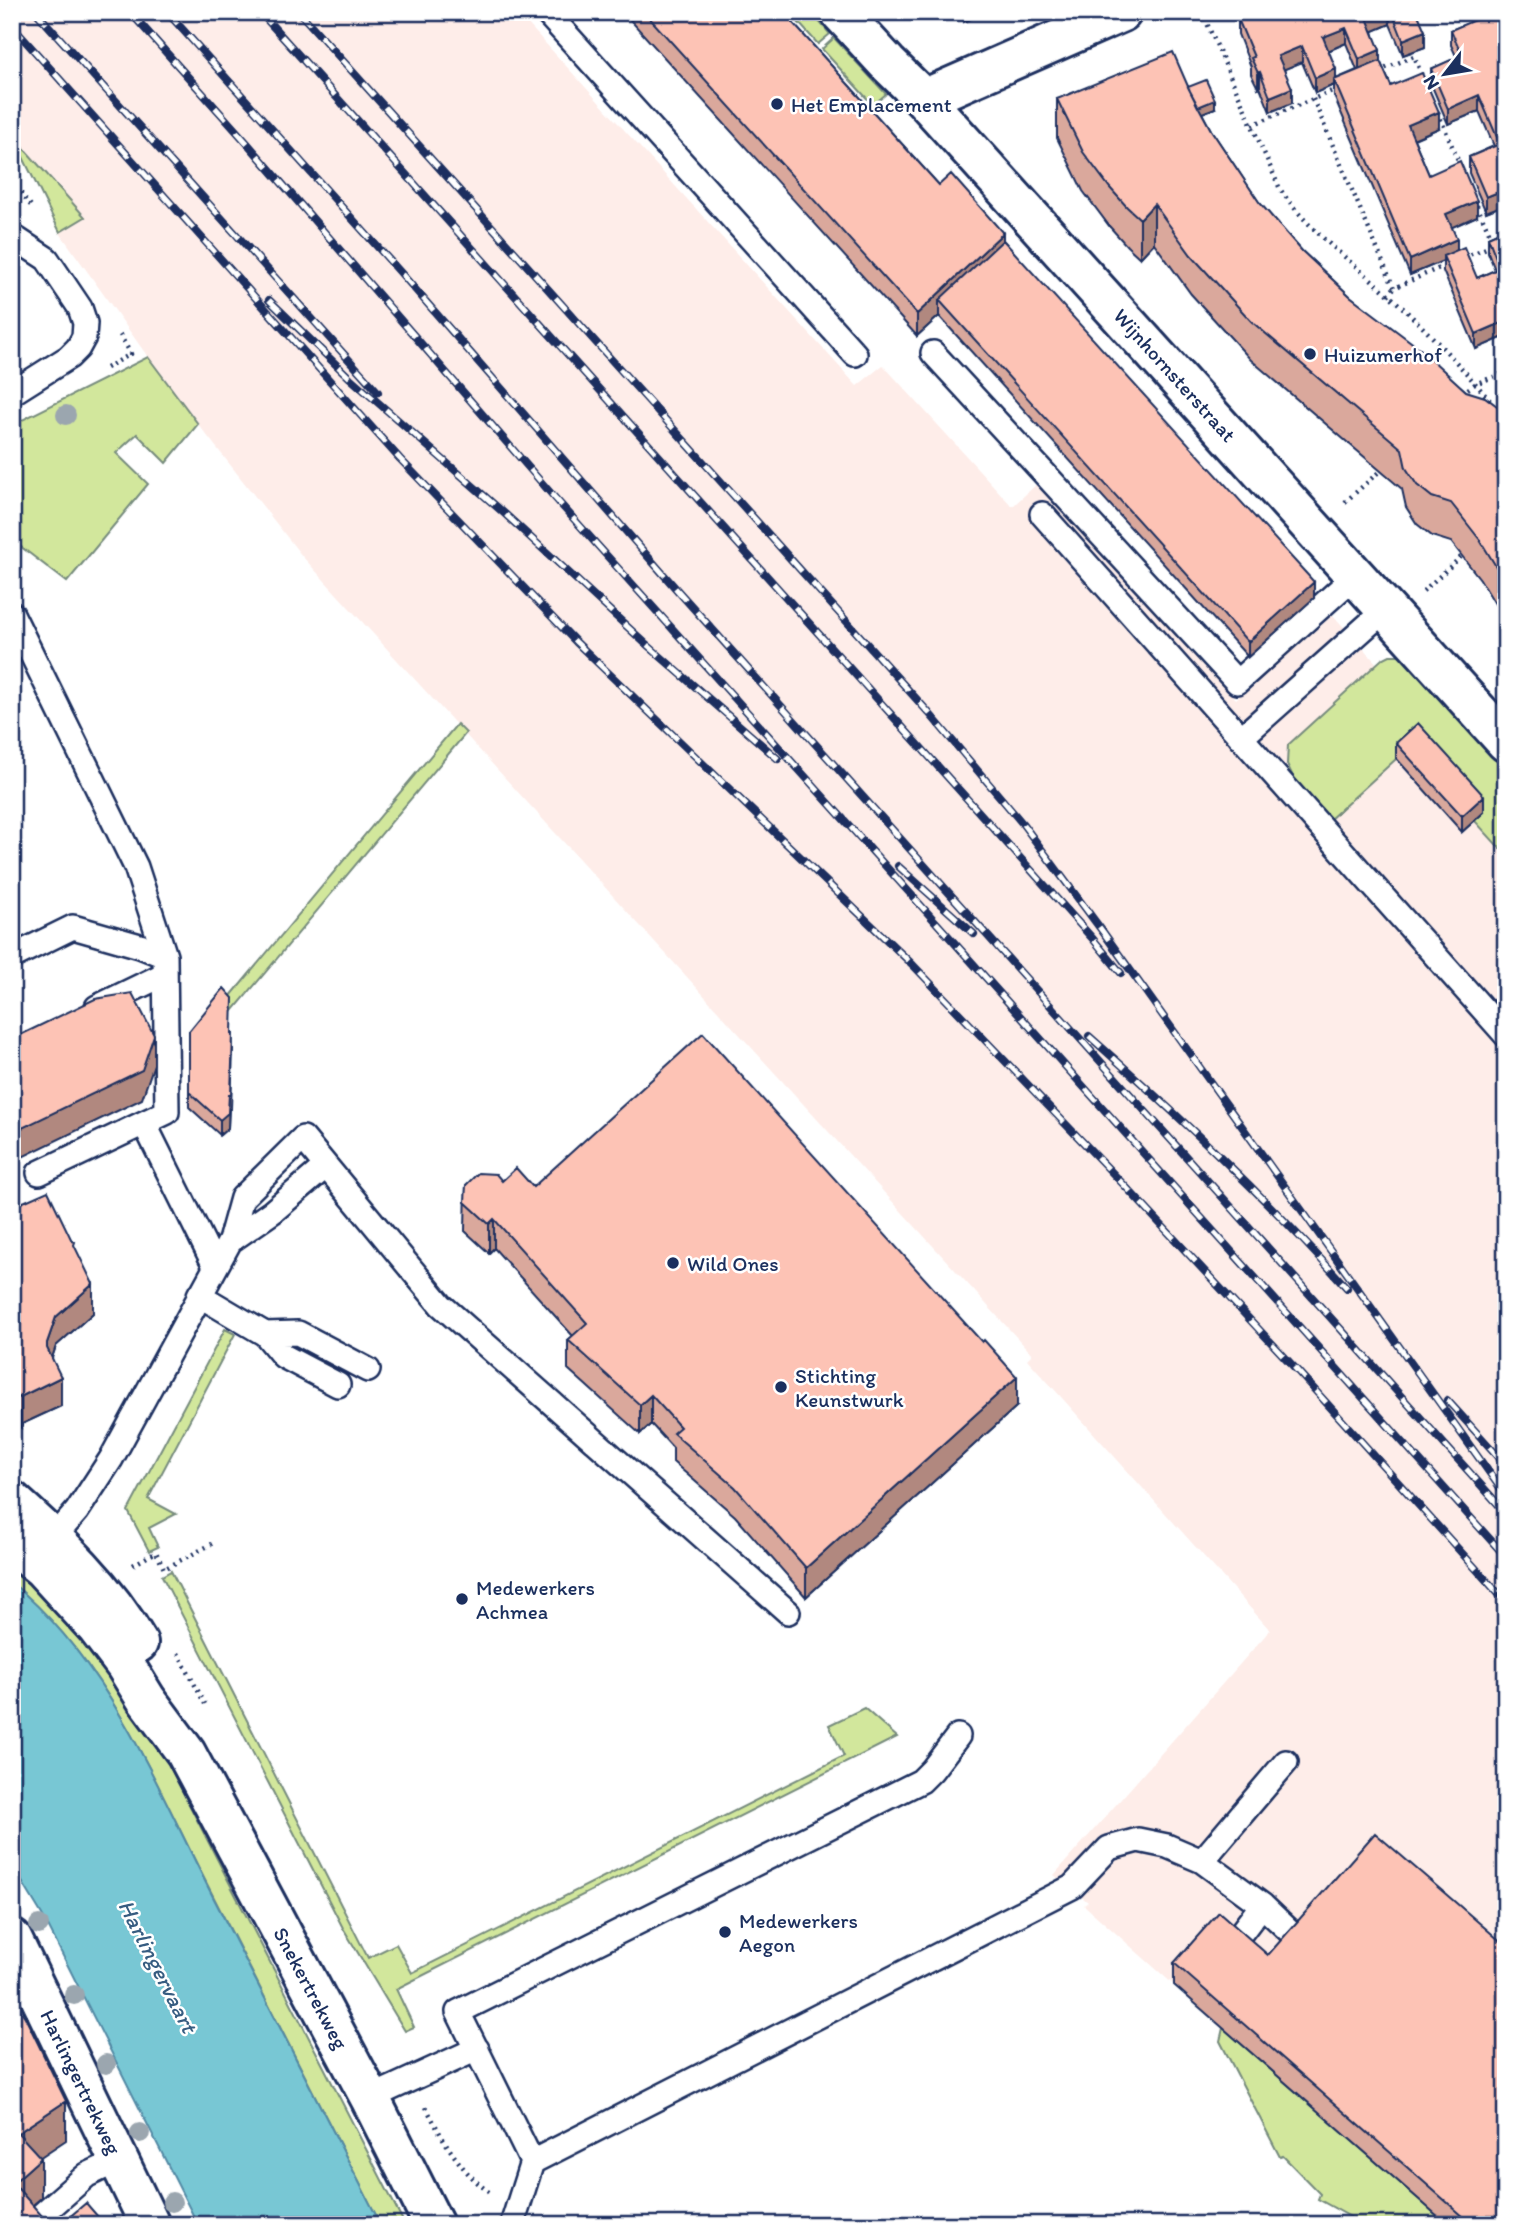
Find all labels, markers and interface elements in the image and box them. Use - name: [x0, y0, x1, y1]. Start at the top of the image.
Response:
- north arrow: [1410, 38, 1480, 108]
- text: N: [1418, 71, 1444, 94]
- place label: Het Emplacement: [791, 92, 952, 117]
- marker: Het Emplacement: [769, 96, 785, 112]
- street label: Wijnhornsterstraat: [1109, 303, 1242, 447]
- place label: Huizumerhof: [1324, 342, 1442, 367]
- marker: Huizumerhof: [1302, 346, 1318, 362]
- place label: Wild Ones: [687, 1251, 779, 1276]
- marker: Wild Ones: [665, 1255, 681, 1271]
- place label: Stichting Keunstwurk: [795, 1363, 904, 1412]
- marker: Stichting Keunstwurk: [773, 1379, 789, 1395]
- place label: Medewerkers Achmea: [476, 1575, 595, 1624]
- marker: Medewerkers Achmea: [454, 1591, 470, 1607]
- water label: Harlingervaart: [112, 1895, 205, 2039]
- place label: Medewerkers Aegon: [739, 1908, 858, 1957]
- street label: Snekertrekweg: [268, 1923, 354, 2054]
- marker: Medewerkers Aegon: [717, 1924, 733, 1940]
- street label: Harlingertrekweg: [35, 2006, 127, 2159]

